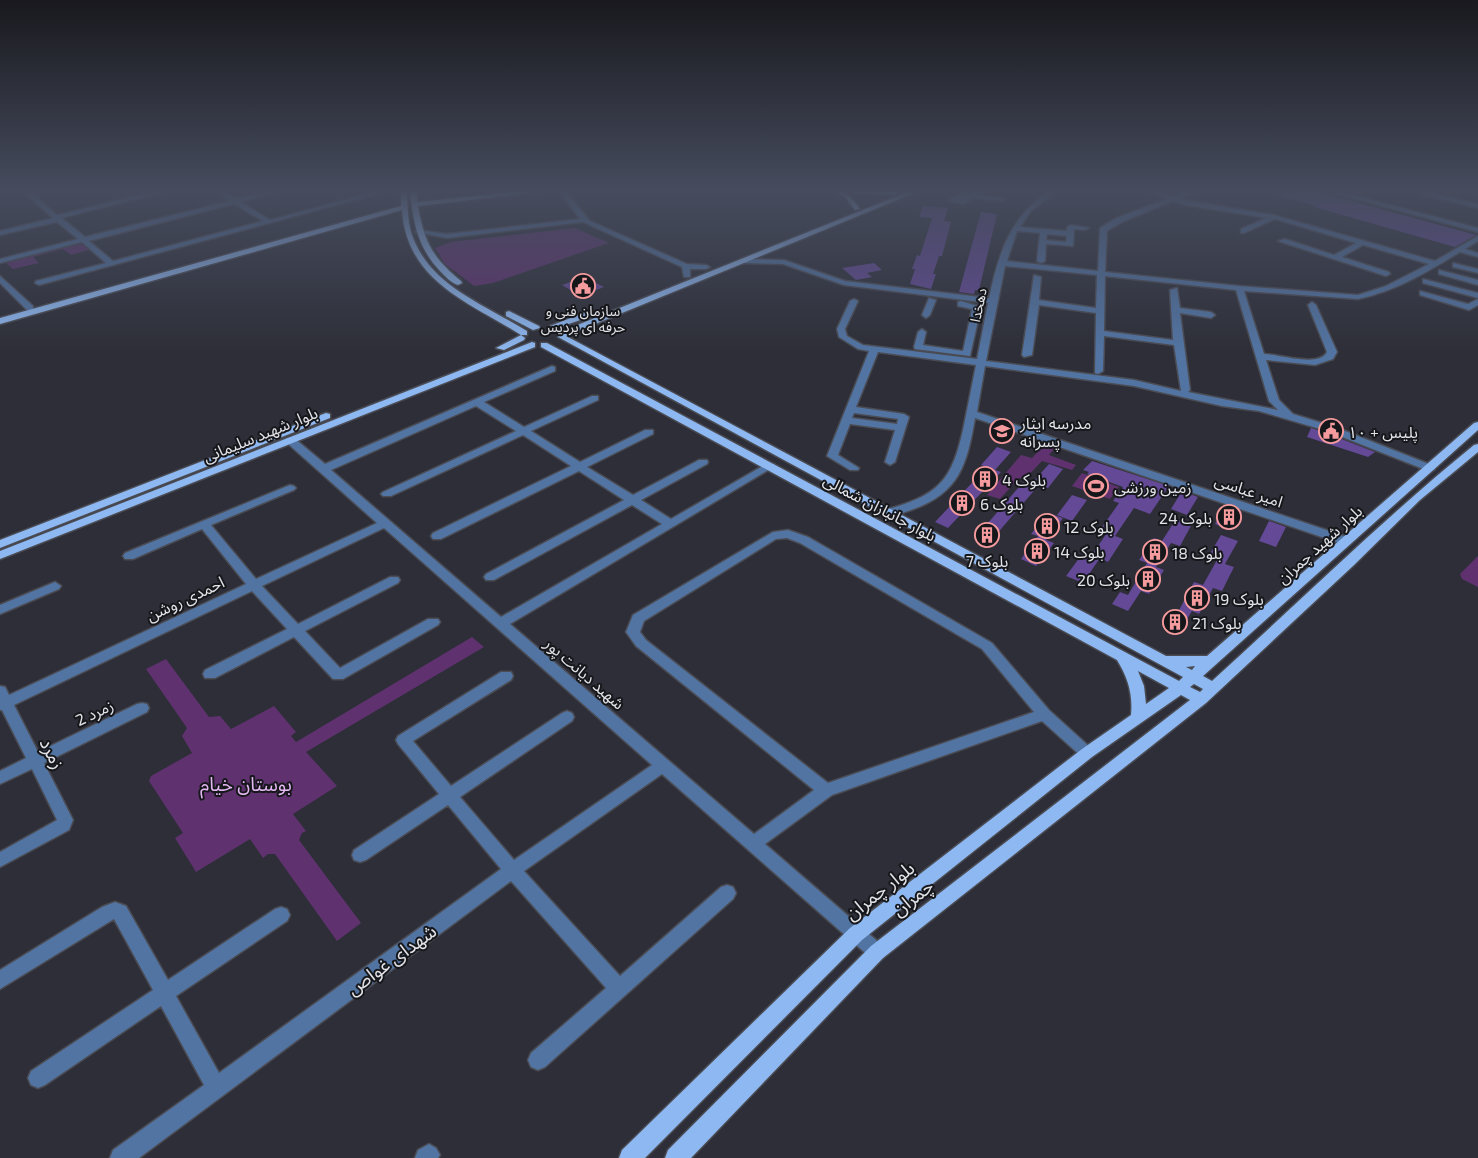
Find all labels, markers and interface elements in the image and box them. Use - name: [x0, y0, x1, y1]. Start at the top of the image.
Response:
- public building icon: سازمان فنی و حرفه ای پردیس: [570, 273, 596, 299]
- street label: دهخدا: [966, 286, 990, 324]
- place label: سازمان فنی و حرفه ای پردیس: [541, 302, 625, 337]
- street label: بلوار شهید سلیمانی: [200, 402, 320, 467]
- place label: مدرسه ایثار پسرانه: [1019, 413, 1091, 452]
- school or university icon: مدرسه ایثار پسرانه: [989, 418, 1015, 444]
- public building icon: پلیس + ۱۰: [1318, 418, 1344, 444]
- place label: پلیس + ۱۰: [1348, 422, 1418, 443]
- building icon: بلوک 4: [972, 466, 998, 492]
- street label: بلوار جانبازان شمالی: [820, 469, 939, 546]
- place label: بلوک 4: [1002, 470, 1046, 490]
- street label: امیر عباسی: [1212, 470, 1285, 511]
- sports icon: زمین ورزشی: [1083, 473, 1109, 499]
- place label: زمین ورزشی: [1114, 477, 1192, 497]
- building icon: بلوک 6: [949, 490, 975, 516]
- place label: بلوک 6: [980, 494, 1023, 514]
- street label: بلوار شهید چمران: [1273, 501, 1367, 589]
- building icon: بلوک 24: [1216, 504, 1242, 530]
- place label: بلوک 24: [1159, 508, 1212, 528]
- building icon: بلوک 12: [1034, 513, 1060, 539]
- place label: بلوک 12: [1064, 517, 1114, 537]
- building icon: بلوک 7: [974, 522, 1000, 548]
- building icon: بلوک 14: [1024, 538, 1050, 564]
- building icon: بلوک 18: [1142, 539, 1168, 565]
- place label: بلوک 14: [1054, 542, 1104, 562]
- place label: بلوک 18: [1172, 543, 1222, 563]
- place label: بلوک 7: [966, 551, 1008, 571]
- building icon: بلوک 20: [1135, 566, 1161, 592]
- place label: بلوک 20: [1077, 570, 1130, 590]
- street label: احمدی روشن: [143, 572, 227, 625]
- building icon: بلوک 19: [1184, 585, 1210, 611]
- place label: بلوک 19: [1214, 589, 1264, 609]
- building icon: بلوک 21: [1162, 609, 1188, 635]
- place label: بلوک 21: [1192, 613, 1242, 633]
- street label: شهید دیانت پور: [539, 633, 629, 714]
- street label: زمرد 2: [72, 695, 116, 730]
- street label: زمرد: [35, 733, 71, 773]
- park label: بوستان خیام: [200, 772, 292, 799]
- street label: بلوار چمران: [840, 856, 918, 924]
- street label: چمران: [887, 874, 937, 920]
- street label: شهدای غواص: [341, 919, 441, 1000]

